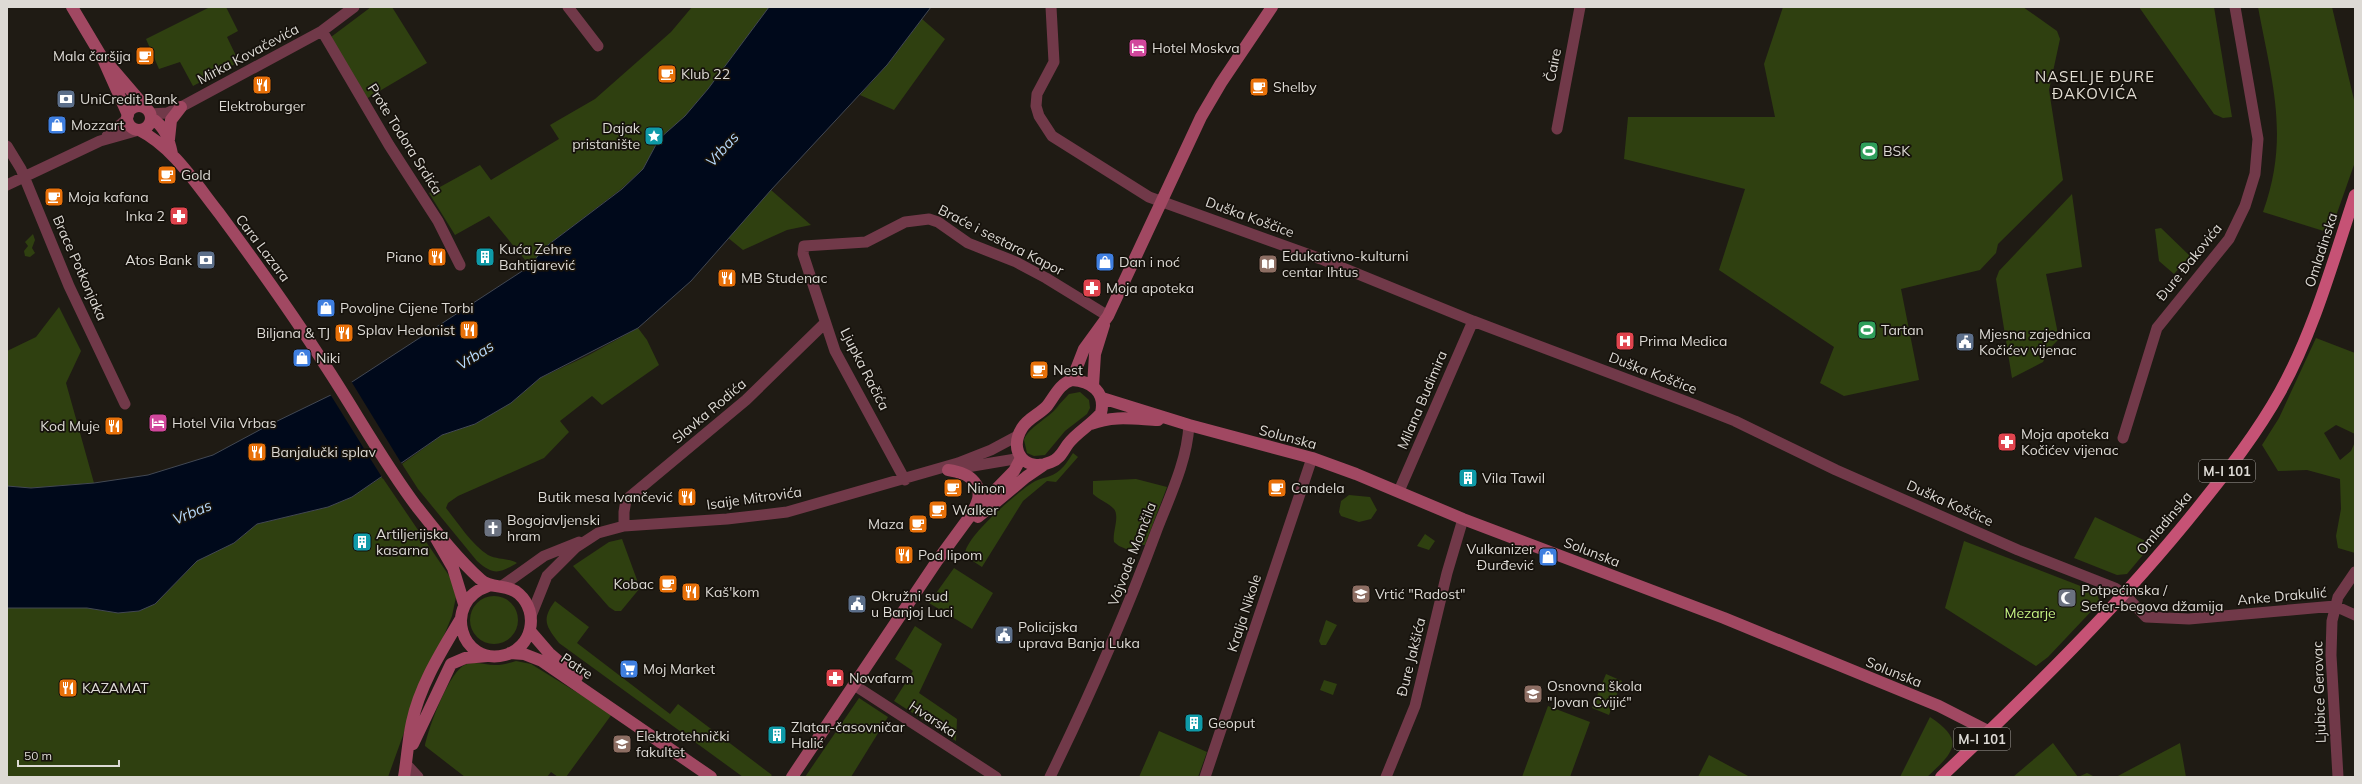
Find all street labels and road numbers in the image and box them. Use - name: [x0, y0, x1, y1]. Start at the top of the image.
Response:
- street label: Mirka Kovačevića: [194, 20, 302, 88]
- street label: Čaire: [1541, 47, 1565, 83]
- street label: Prote Todora Srdića: [364, 80, 446, 198]
- street label: Duška Koščice: [1203, 193, 1297, 241]
- street label: Braće i sestara Kapor: [935, 201, 1068, 280]
- street label: Omladinska: [2301, 210, 2341, 290]
- street label: Cara Lazara: [232, 211, 294, 285]
- street label: Brace Potkonjaka: [49, 213, 111, 323]
- street label: Đure Đakovića: [2152, 220, 2226, 304]
- street label: Ljupka Račića: [836, 325, 894, 413]
- street label: Milana Budimira: [1393, 348, 1451, 452]
- street label: Duška Koščice: [1606, 348, 1700, 398]
- street label: Slavka Rodića: [668, 375, 750, 447]
- street label: Solunska: [1257, 421, 1319, 453]
- road number: M-I 101: [2199, 460, 2255, 482]
- street label: Duška Koščice: [1904, 476, 1996, 530]
- street label: Isaije Mitrovića: [705, 482, 803, 514]
- street label: Omladinska: [2132, 488, 2196, 558]
- street label: Vojvode Momčila: [1104, 500, 1160, 608]
- street label: Solunska: [1561, 533, 1623, 571]
- street label: Kralja Nikole: [1223, 572, 1265, 654]
- street label: Anke Drakulić: [2237, 583, 2327, 609]
- street label: Đure Jakšića: [1393, 616, 1429, 698]
- street label: Ljubice Gerovac: [2308, 641, 2330, 743]
- street label: Patre: [558, 649, 596, 683]
- street label: Solunska: [1863, 653, 1925, 691]
- street label: Hvarska: [905, 697, 961, 741]
- road number: M-I 101: [1954, 728, 2010, 750]

